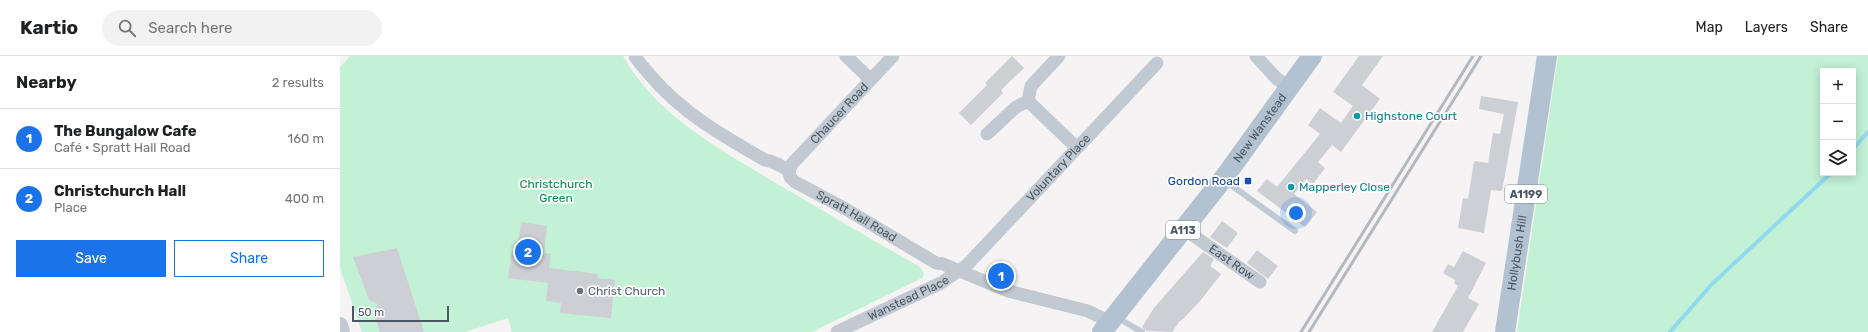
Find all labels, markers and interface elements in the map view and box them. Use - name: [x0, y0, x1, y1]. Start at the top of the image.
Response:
- search box: [102, 10, 382, 46]
- text: Kartio: [20, 16, 78, 39]
- icon: search: [116, 17, 138, 39]
- text: Search here: [148, 19, 232, 37]
- text: Map: [1696, 19, 1723, 36]
- text: Layers: [1745, 19, 1788, 36]
- text: Share: [1810, 19, 1848, 36]
- map controls: [1820, 68, 1856, 176]
- button: +: [1820, 68, 1856, 104]
- text: Nearby: [16, 72, 77, 92]
- text: 2 results: [272, 75, 324, 90]
- street label: Chaucer Road: [808, 80, 871, 147]
- street label: New Wanstead: [1230, 91, 1289, 165]
- button: −: [1820, 104, 1856, 140]
- place label: Highstone Court: [1365, 109, 1457, 123]
- marker: Highstone Court: [1352, 111, 1362, 121]
- text: The Bungalow Cafe: [54, 122, 197, 140]
- text: 1: [26, 131, 32, 146]
- text: 160 m: [288, 131, 324, 146]
- street label: Voluntary Place: [1023, 131, 1094, 204]
- text: Café · Spratt Hall Road: [54, 140, 191, 155]
- button: layers: [1820, 140, 1856, 176]
- place label: Gordon Road: [1168, 174, 1240, 188]
- marker: Gordon Road: [1243, 176, 1253, 186]
- park label: Christchurch Green: [519, 177, 593, 205]
- place label: Mapperley Close: [1299, 180, 1390, 194]
- text: Christchurch Hall: [54, 182, 186, 200]
- marker: Mapperley Close: [1286, 182, 1296, 192]
- road number: A1199: [1505, 185, 1547, 203]
- street label: Spratt Hall Road: [814, 188, 899, 245]
- text: 2: [25, 191, 33, 206]
- text: 400 m: [285, 191, 324, 206]
- text: Place: [54, 200, 87, 215]
- your location: [1286, 203, 1306, 223]
- street label: Hollybush Hill: [1504, 214, 1530, 292]
- road number: A113: [1166, 221, 1200, 239]
- pin: 2: [515, 237, 541, 267]
- button: Save: [16, 240, 166, 277]
- button: Share: [174, 240, 324, 277]
- street label: East Row: [1206, 242, 1257, 283]
- pin: 1: [988, 261, 1014, 291]
- street label: Wanstead Place: [866, 272, 952, 323]
- place label: Christ Church: [588, 284, 665, 298]
- marker: Christ Church: [575, 286, 585, 296]
- scale bar: [352, 304, 449, 323]
- text: 50 m: [358, 306, 384, 319]

